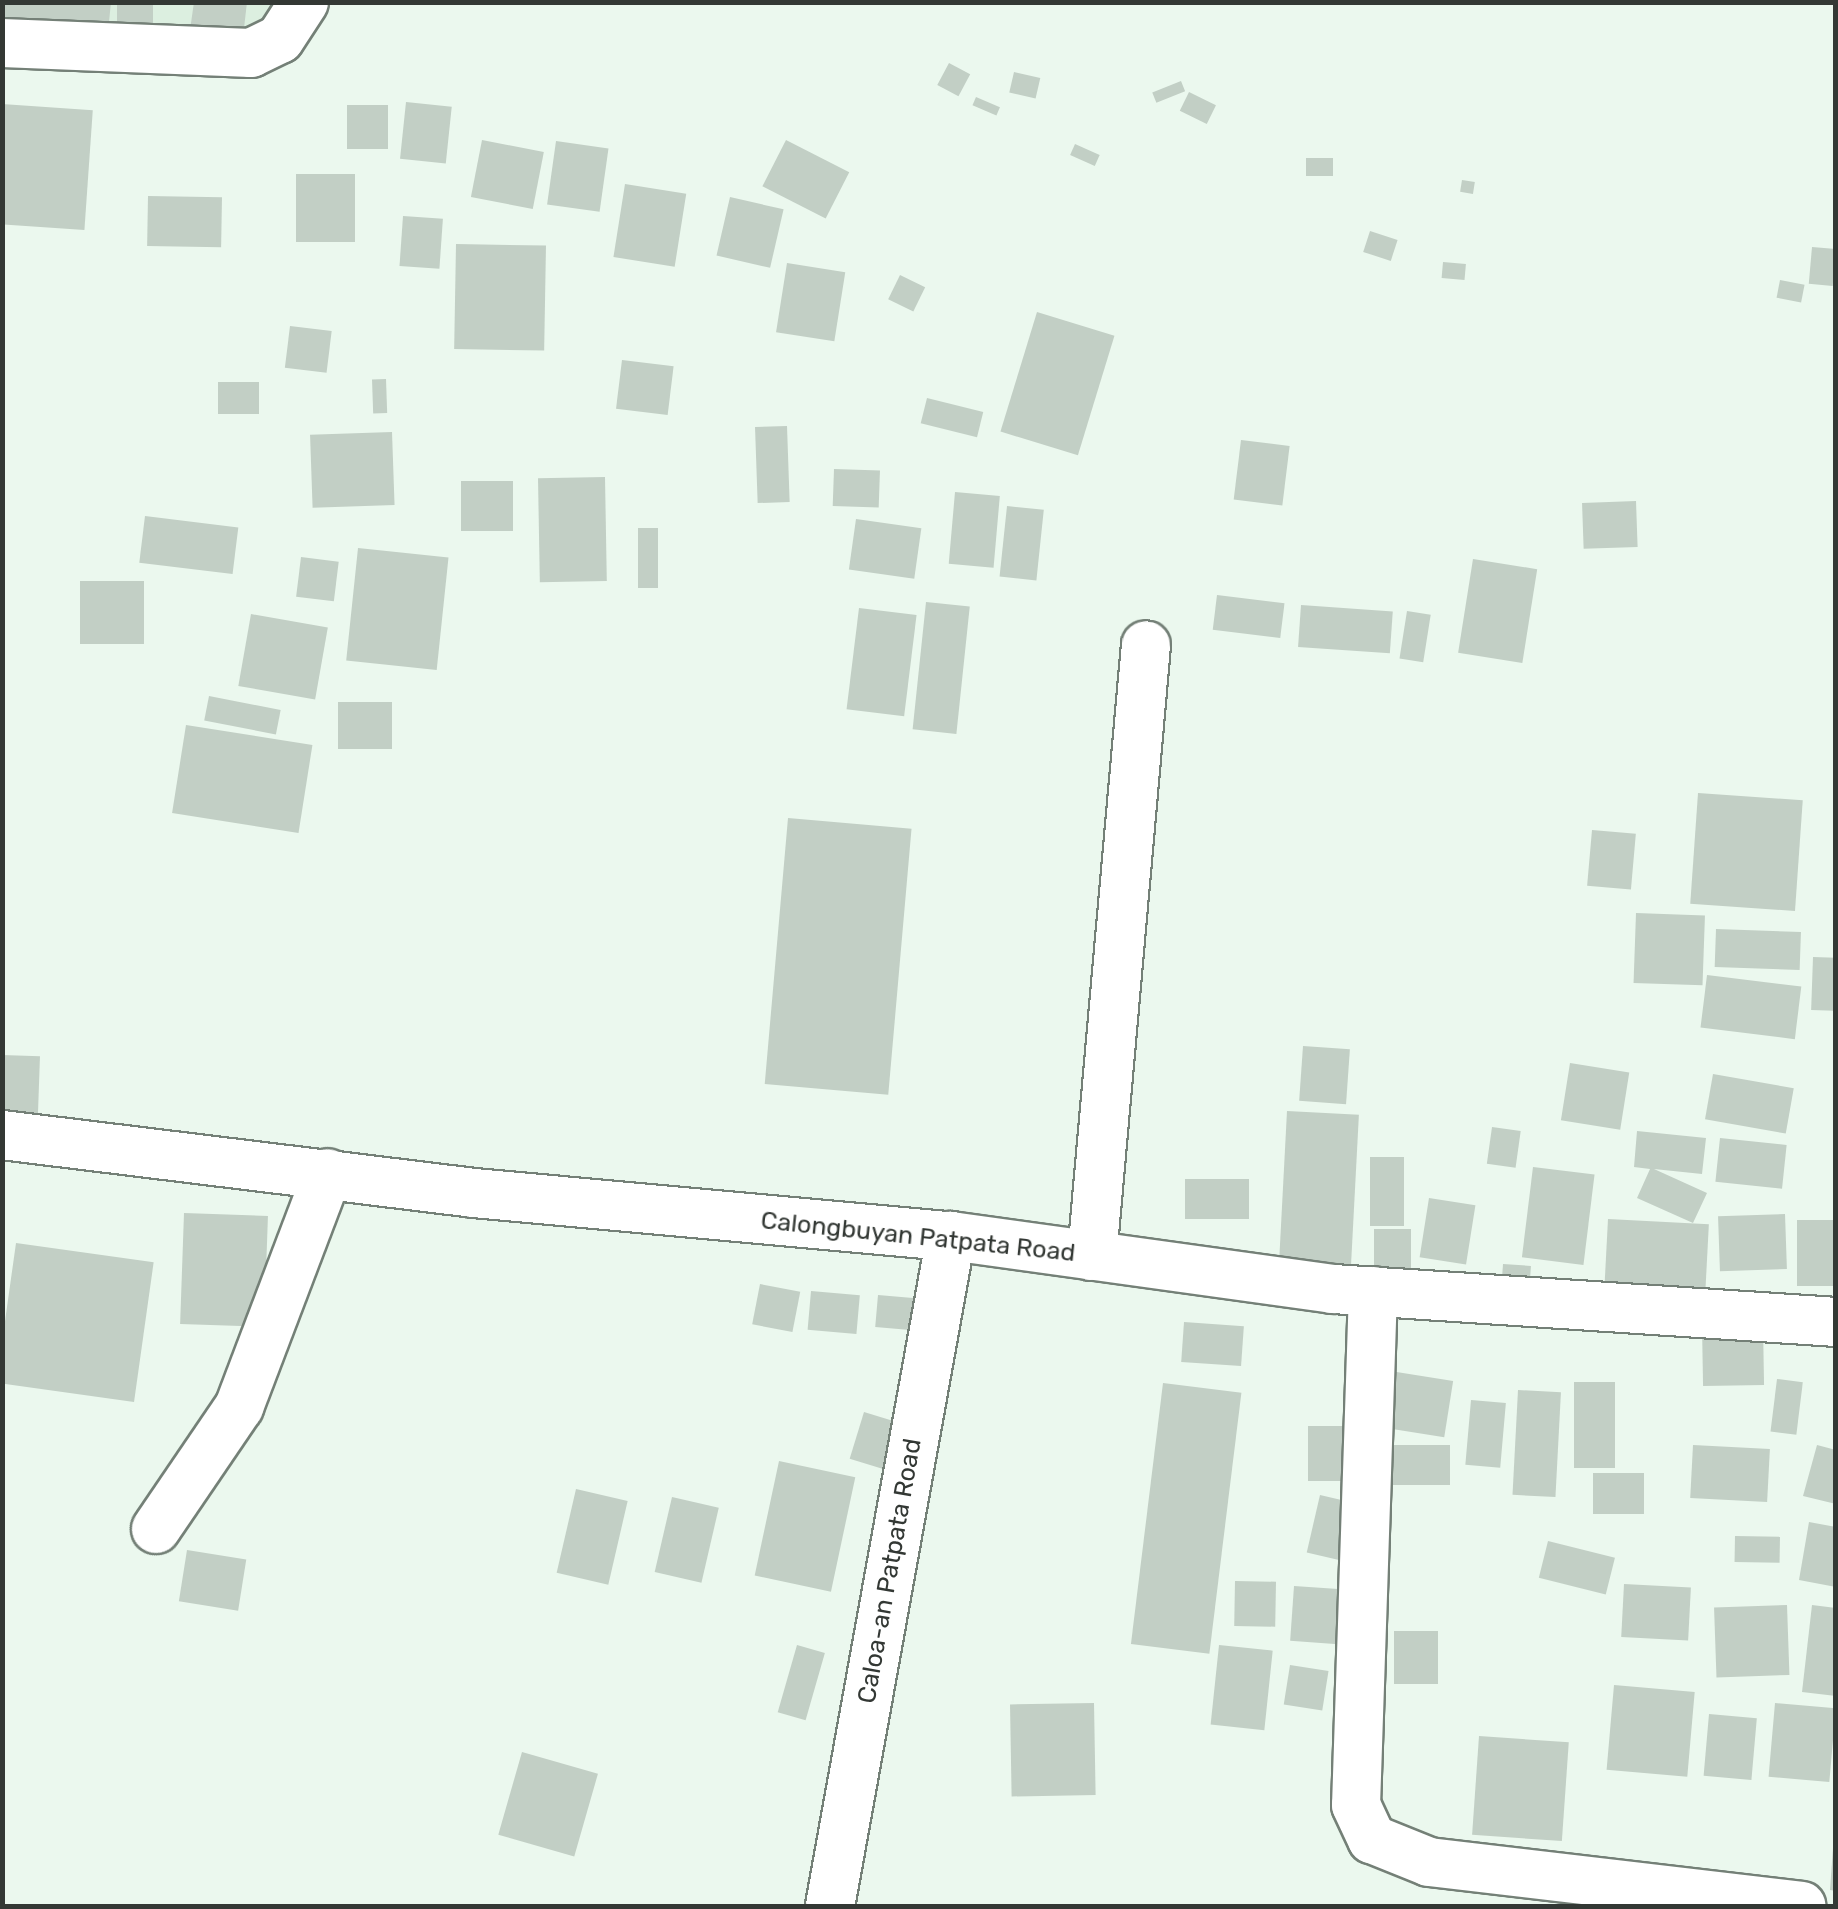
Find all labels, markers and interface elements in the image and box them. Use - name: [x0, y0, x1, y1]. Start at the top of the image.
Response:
- street label: Calongbuyan Patpata Road: [759, 1206, 1077, 1268]
- street label: Caloa-an Patpata Road: [852, 1436, 928, 1706]

